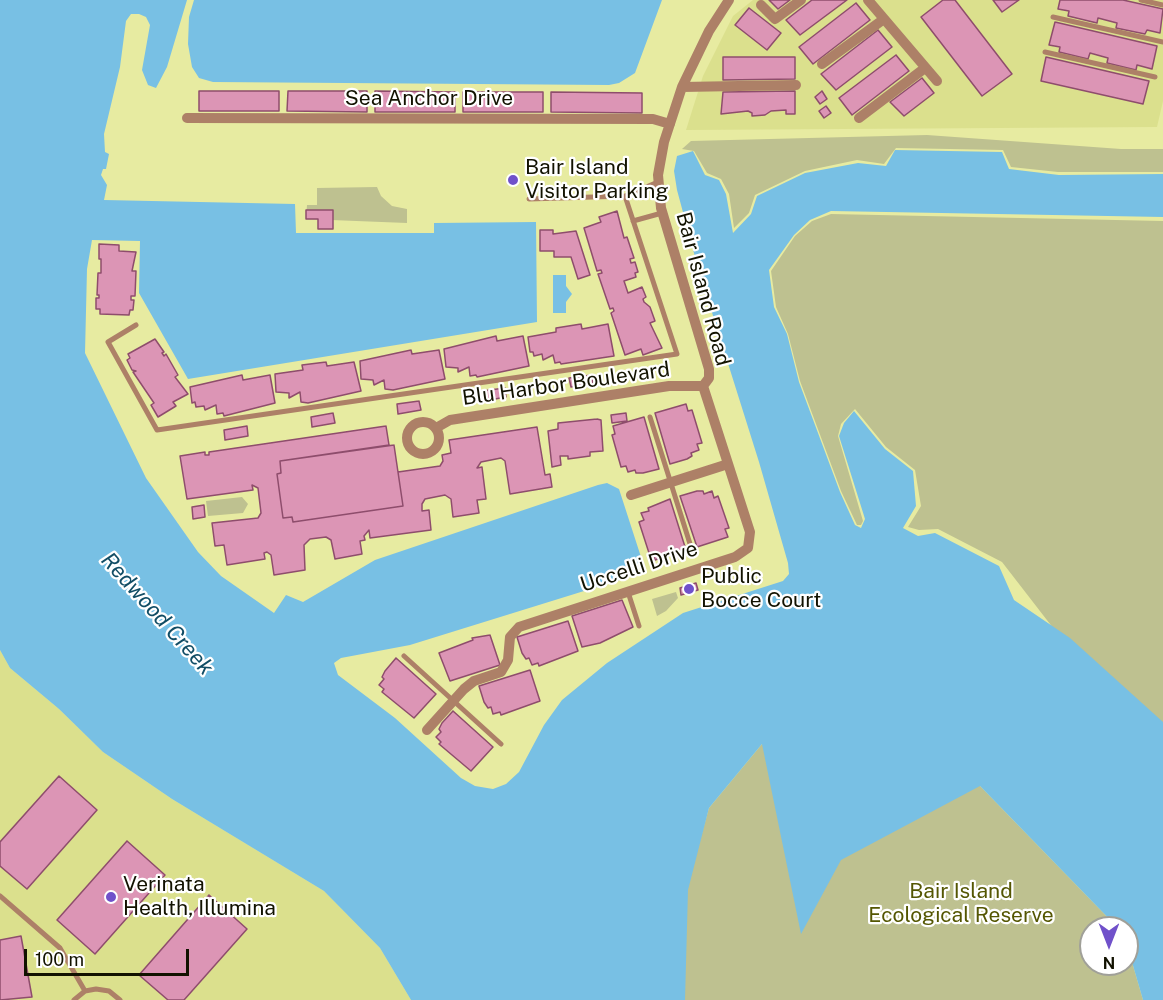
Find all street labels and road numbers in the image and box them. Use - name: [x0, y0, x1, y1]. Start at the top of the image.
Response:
- street label: Sea Anchor Drive: [345, 86, 513, 112]
- street label: Bair Island Road: [670, 209, 736, 369]
- street label: Blu Harbor Boulevard: [461, 357, 671, 411]
- street label: Uccelli Drive: [577, 536, 701, 598]

